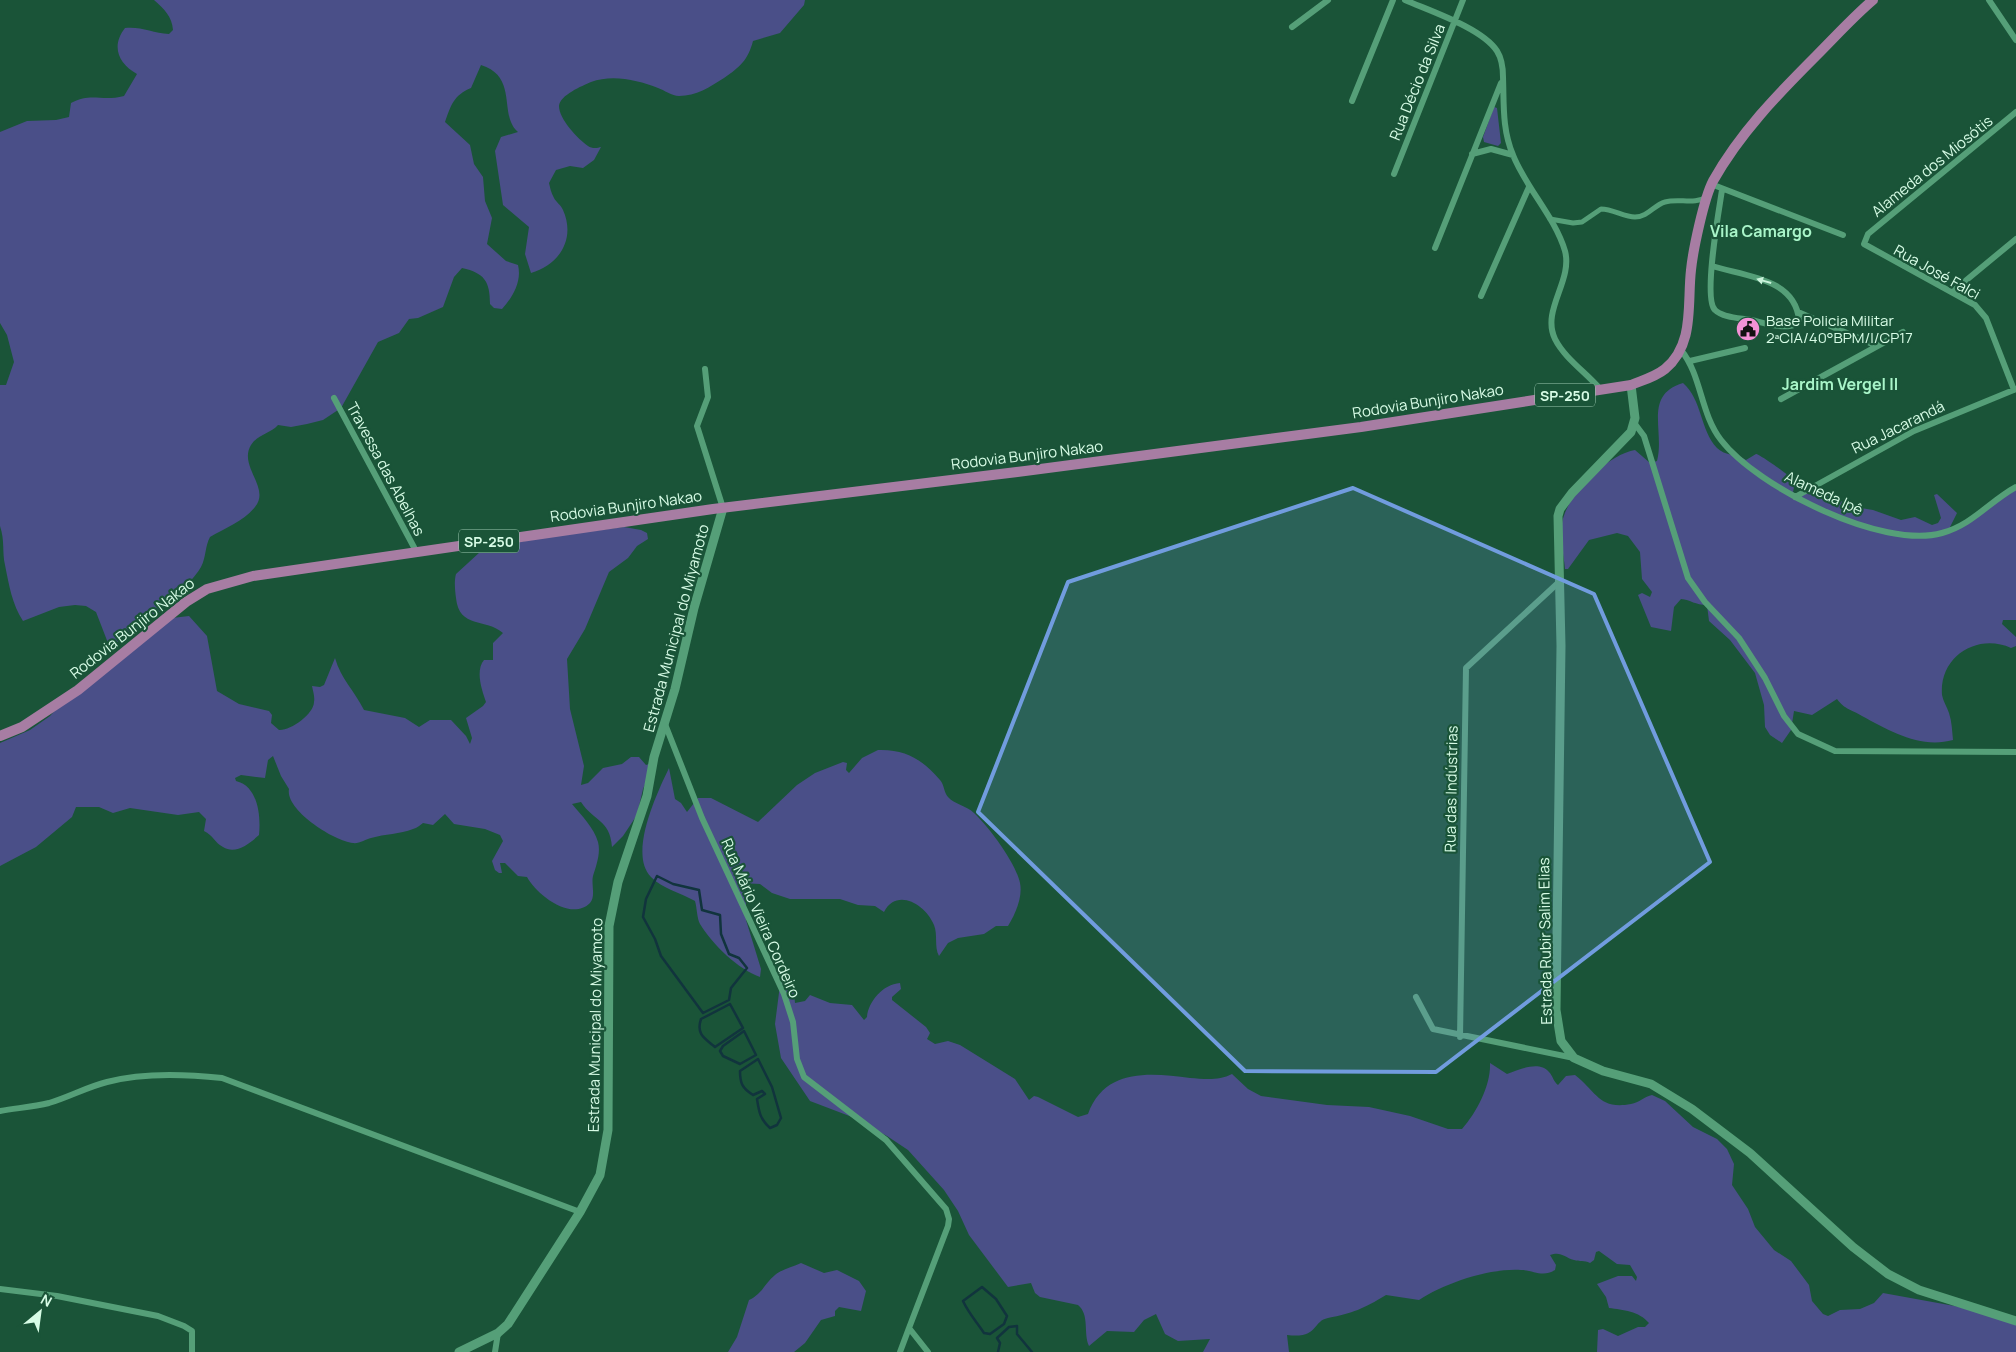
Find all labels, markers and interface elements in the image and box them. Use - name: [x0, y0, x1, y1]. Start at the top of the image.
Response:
- street label: Rua Décio da Silva: [1384, 21, 1450, 143]
- street label: Alameda dos Miosótis: [1867, 110, 1997, 222]
- district label: Vila Camargo: [1710, 220, 1812, 242]
- street label: Rua José Falci: [1890, 240, 1984, 304]
- one-way arrow: [1757, 277, 1772, 285]
- place label: Base Policia Militar 2ªCIA/40°BPM/I/CP17: [1766, 310, 1913, 348]
- public building icon: Base Policia Militar 2ªCIA/40°BPM/I/CP17: [1735, 316, 1761, 342]
- district label: Jardim Vergel II: [1782, 373, 1898, 395]
- street label: Rodovia Bunjiro Nakao: [1351, 379, 1505, 423]
- road number: SP-250: [1535, 384, 1595, 406]
- street label: Rua Jacarandá: [1848, 395, 1948, 459]
- street label: Travessa das Abelhas: [342, 399, 430, 540]
- street label: Rodovia Bunjiro Nakao: [950, 435, 1104, 475]
- street label: Alameda Ipê: [1781, 466, 1867, 520]
- street label: Rodovia Bunjiro Nakao: [549, 485, 703, 527]
- street label: Estrada Municipal do Miyamoto: [638, 522, 714, 734]
- road number: SP-250: [459, 530, 519, 552]
- street label: Rodovia Bunjiro Nakao: [65, 573, 199, 683]
- street label: Rua das Indústrias: [1439, 725, 1463, 853]
- street label: Rua Mário Vieira Cordeiro: [716, 835, 806, 1001]
- street label: Estrada Rubir Salim Elias: [1533, 857, 1557, 1025]
- street label: Estrada Municipal do Miyamoto: [583, 918, 607, 1132]
- north arrow: [15, 1287, 65, 1337]
- text: N: [38, 1289, 56, 1311]

